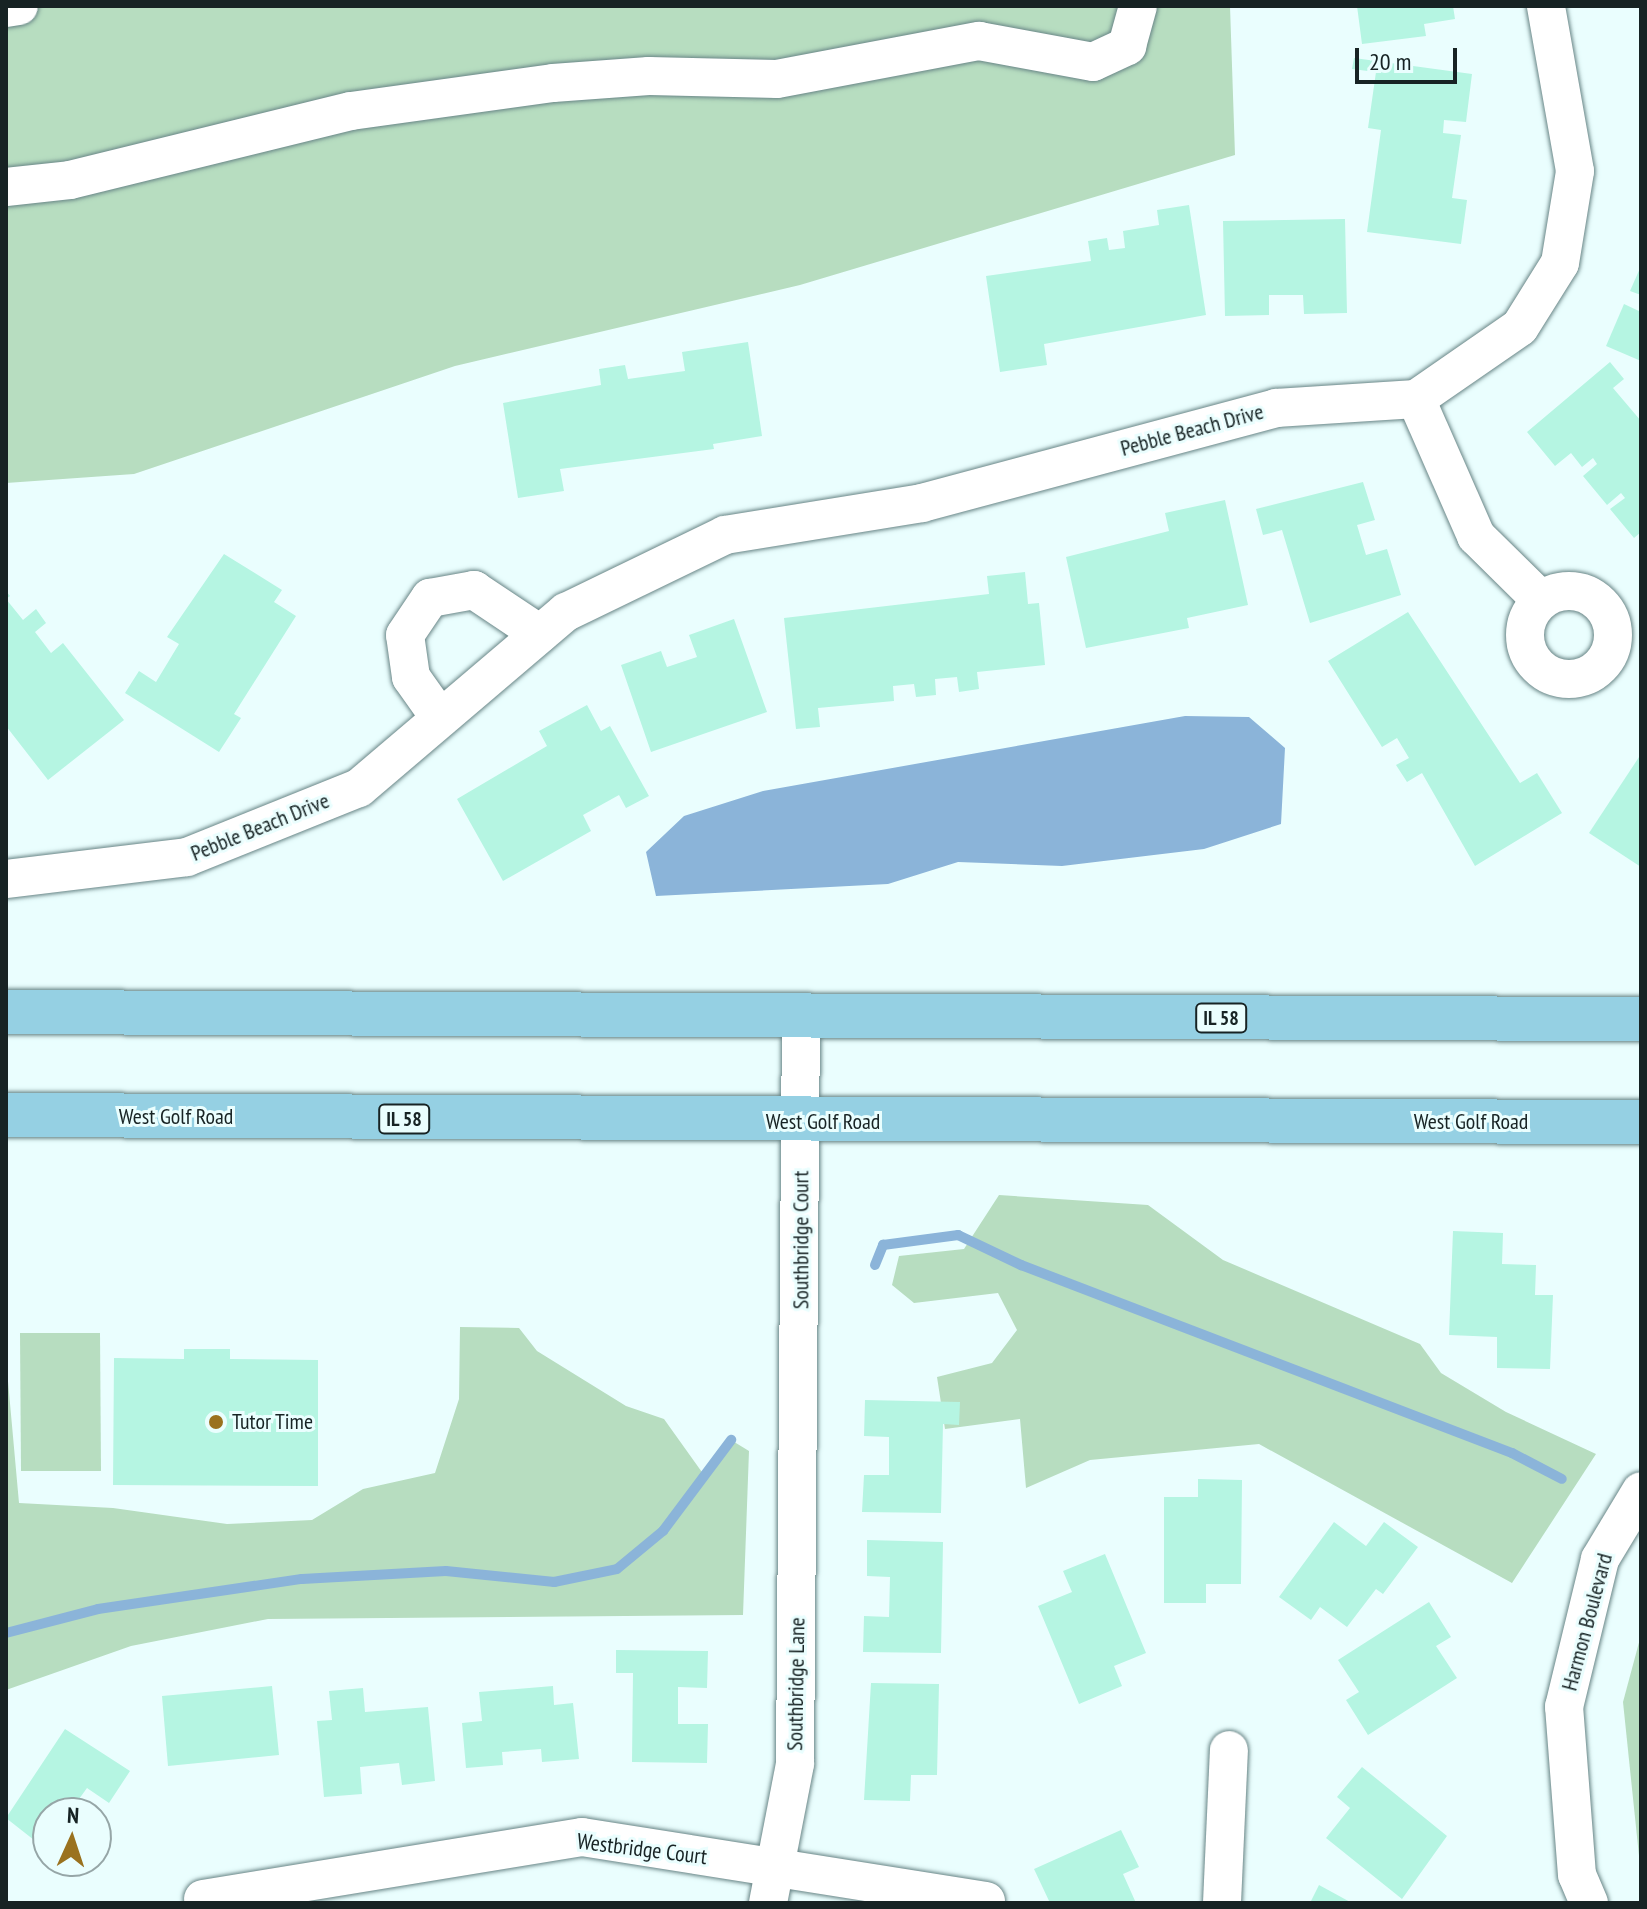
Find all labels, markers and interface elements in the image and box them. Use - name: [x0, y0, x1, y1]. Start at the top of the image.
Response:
- scale bar: [1359, 32, 1461, 82]
- text: 20 m: [1369, 46, 1411, 77]
- street label: Pebble Beach Drive: [1118, 398, 1266, 462]
- street label: Pebble Beach Drive: [187, 787, 333, 867]
- road number: IL 58: [1193, 1002, 1249, 1034]
- road number: IL 58: [376, 1103, 432, 1135]
- street label: West Golf Road: [119, 1104, 233, 1130]
- street label: West Golf Road: [766, 1109, 880, 1135]
- street label: West Golf Road: [1414, 1109, 1528, 1135]
- street label: Southbridge Court: [788, 1171, 814, 1309]
- place label: Tutor Time: [232, 1409, 314, 1435]
- marker: Tutor Time: [207, 1413, 225, 1431]
- street label: Harmon Boulevard: [1556, 1551, 1618, 1693]
- street label: Southbridge Lane: [782, 1617, 810, 1751]
- north arrow: [32, 1797, 112, 1877]
- text: N: [66, 1801, 80, 1829]
- street label: Westbridge Court: [575, 1828, 709, 1870]

